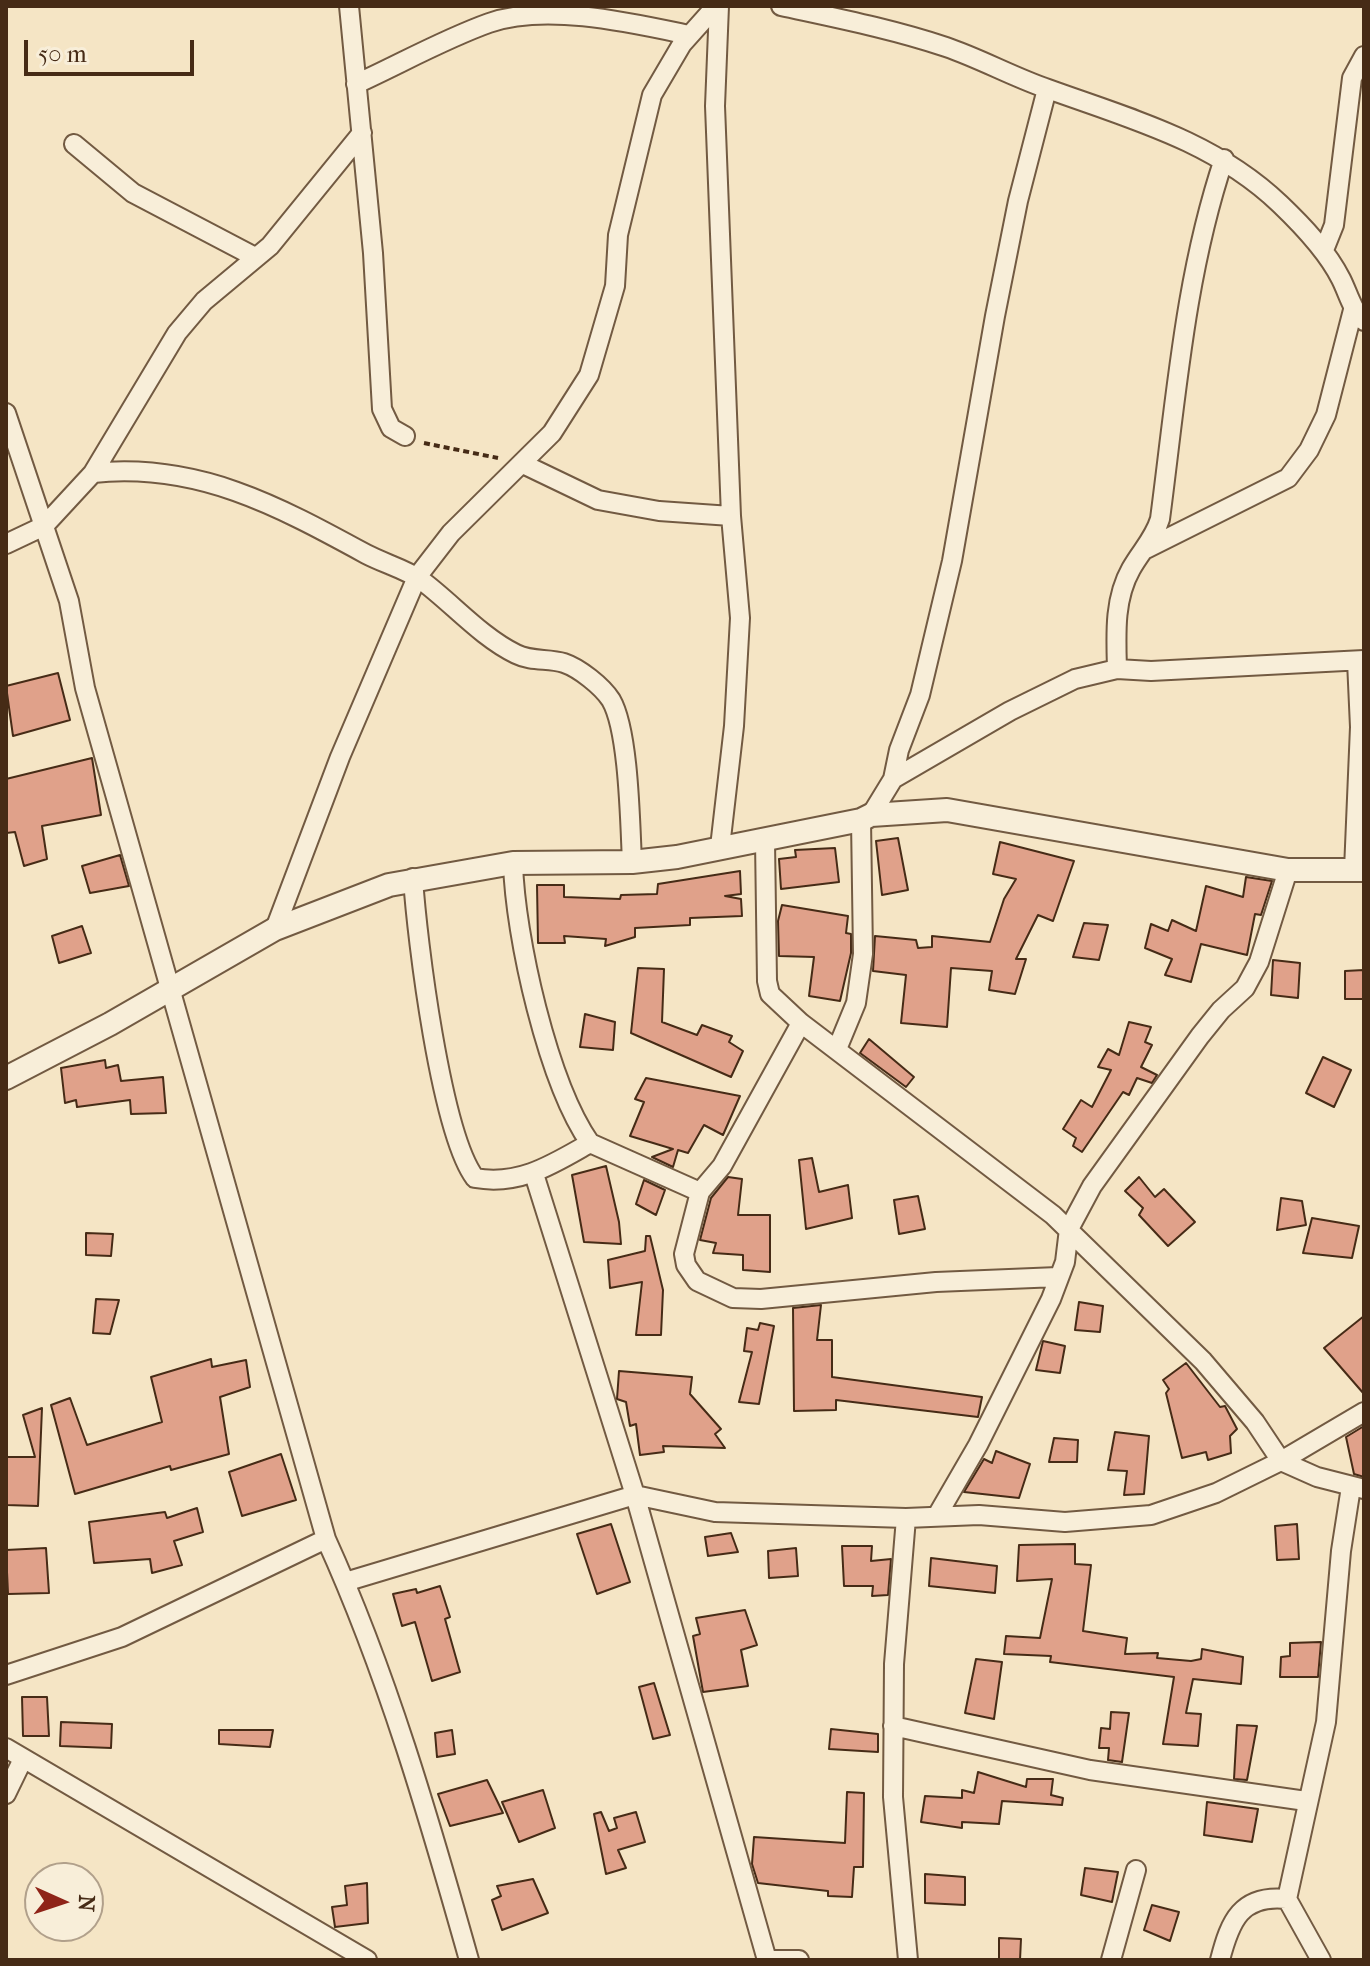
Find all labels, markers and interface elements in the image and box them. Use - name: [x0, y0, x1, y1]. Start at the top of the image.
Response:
- scale bar: [28, 24, 198, 74]
- text: 50 m: [38, 40, 87, 68]
- north arrow: [24, 1862, 104, 1942]
- text: N: [73, 1894, 99, 1912]

